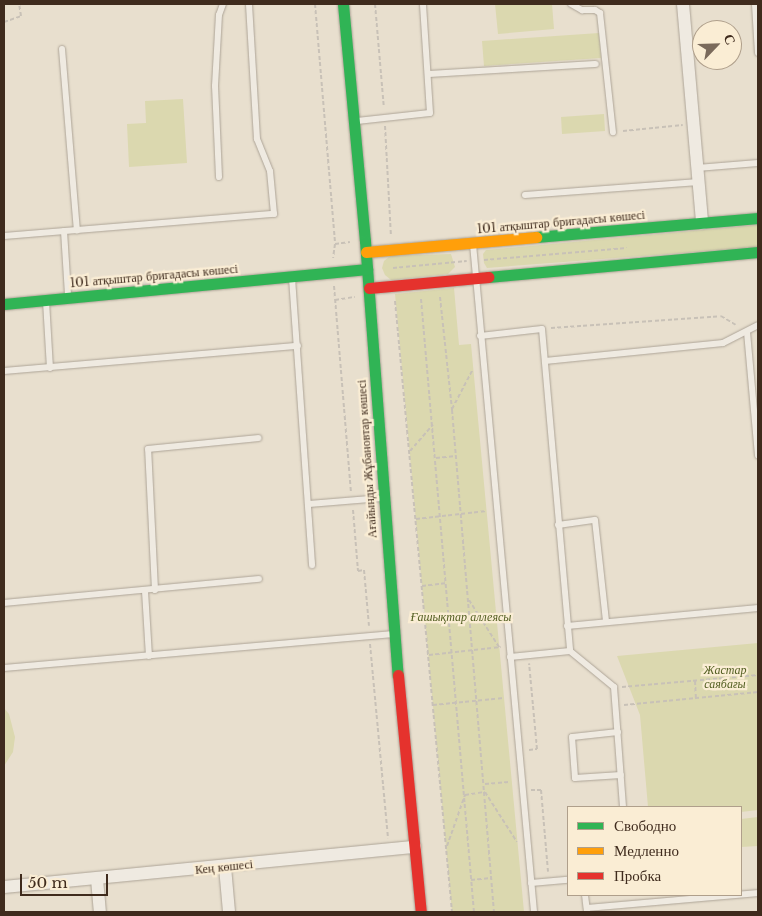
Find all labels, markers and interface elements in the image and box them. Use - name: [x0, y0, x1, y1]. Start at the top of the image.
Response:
- north arrow: [692, 20, 742, 70]
- text: С: [720, 31, 740, 48]
- street label: 101 атқыштар бригадасы көшесі: [476, 207, 646, 237]
- street label: 101 атқыштар бригадасы көшесі: [69, 261, 239, 291]
- street label: Ағайынды Жұбановтар көшесі: [354, 379, 380, 539]
- park label: Ғашықтар аллеясы: [411, 610, 511, 624]
- park label: Жастар саябағы: [703, 663, 747, 691]
- legend: [567, 806, 742, 896]
- text: Свободно: [614, 816, 676, 835]
- text: Медленно: [614, 841, 679, 860]
- street label: Кең көшесі: [194, 857, 254, 877]
- scale bar: [22, 864, 110, 896]
- text: Пробка: [614, 866, 661, 885]
- text: 50 m: [28, 873, 68, 892]

